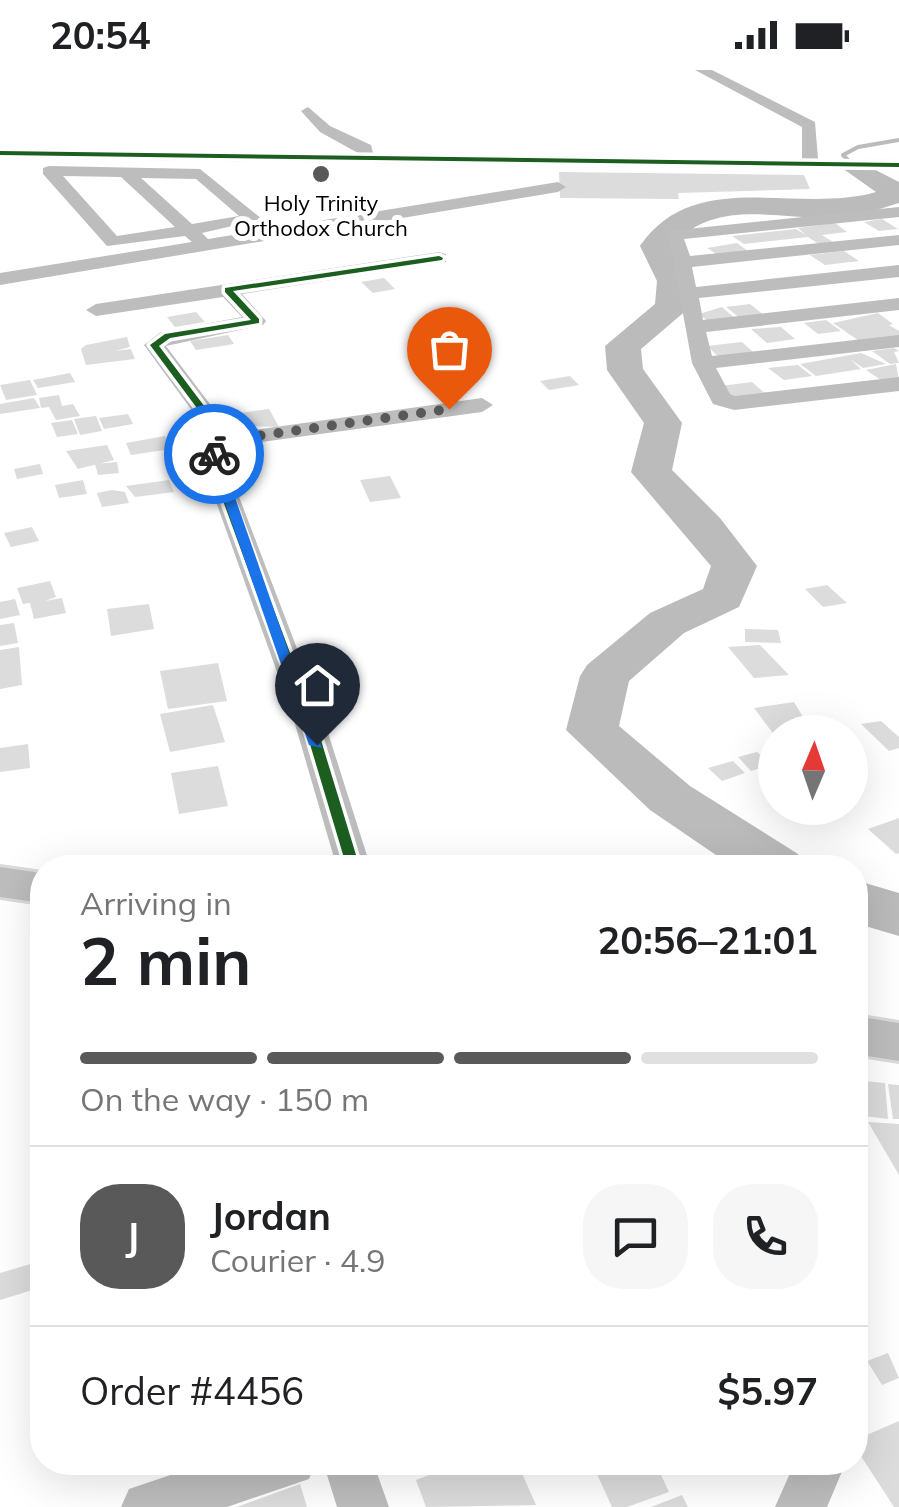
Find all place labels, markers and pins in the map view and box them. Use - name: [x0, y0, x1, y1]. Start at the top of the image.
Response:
- marker: Holy Trinity Orthodox Church: [310, 163, 332, 185]
- place label: Holy Trinity Orthodox Church: [234, 189, 408, 242]
- pin: [407, 307, 492, 410]
- pin: [275, 643, 360, 746]

